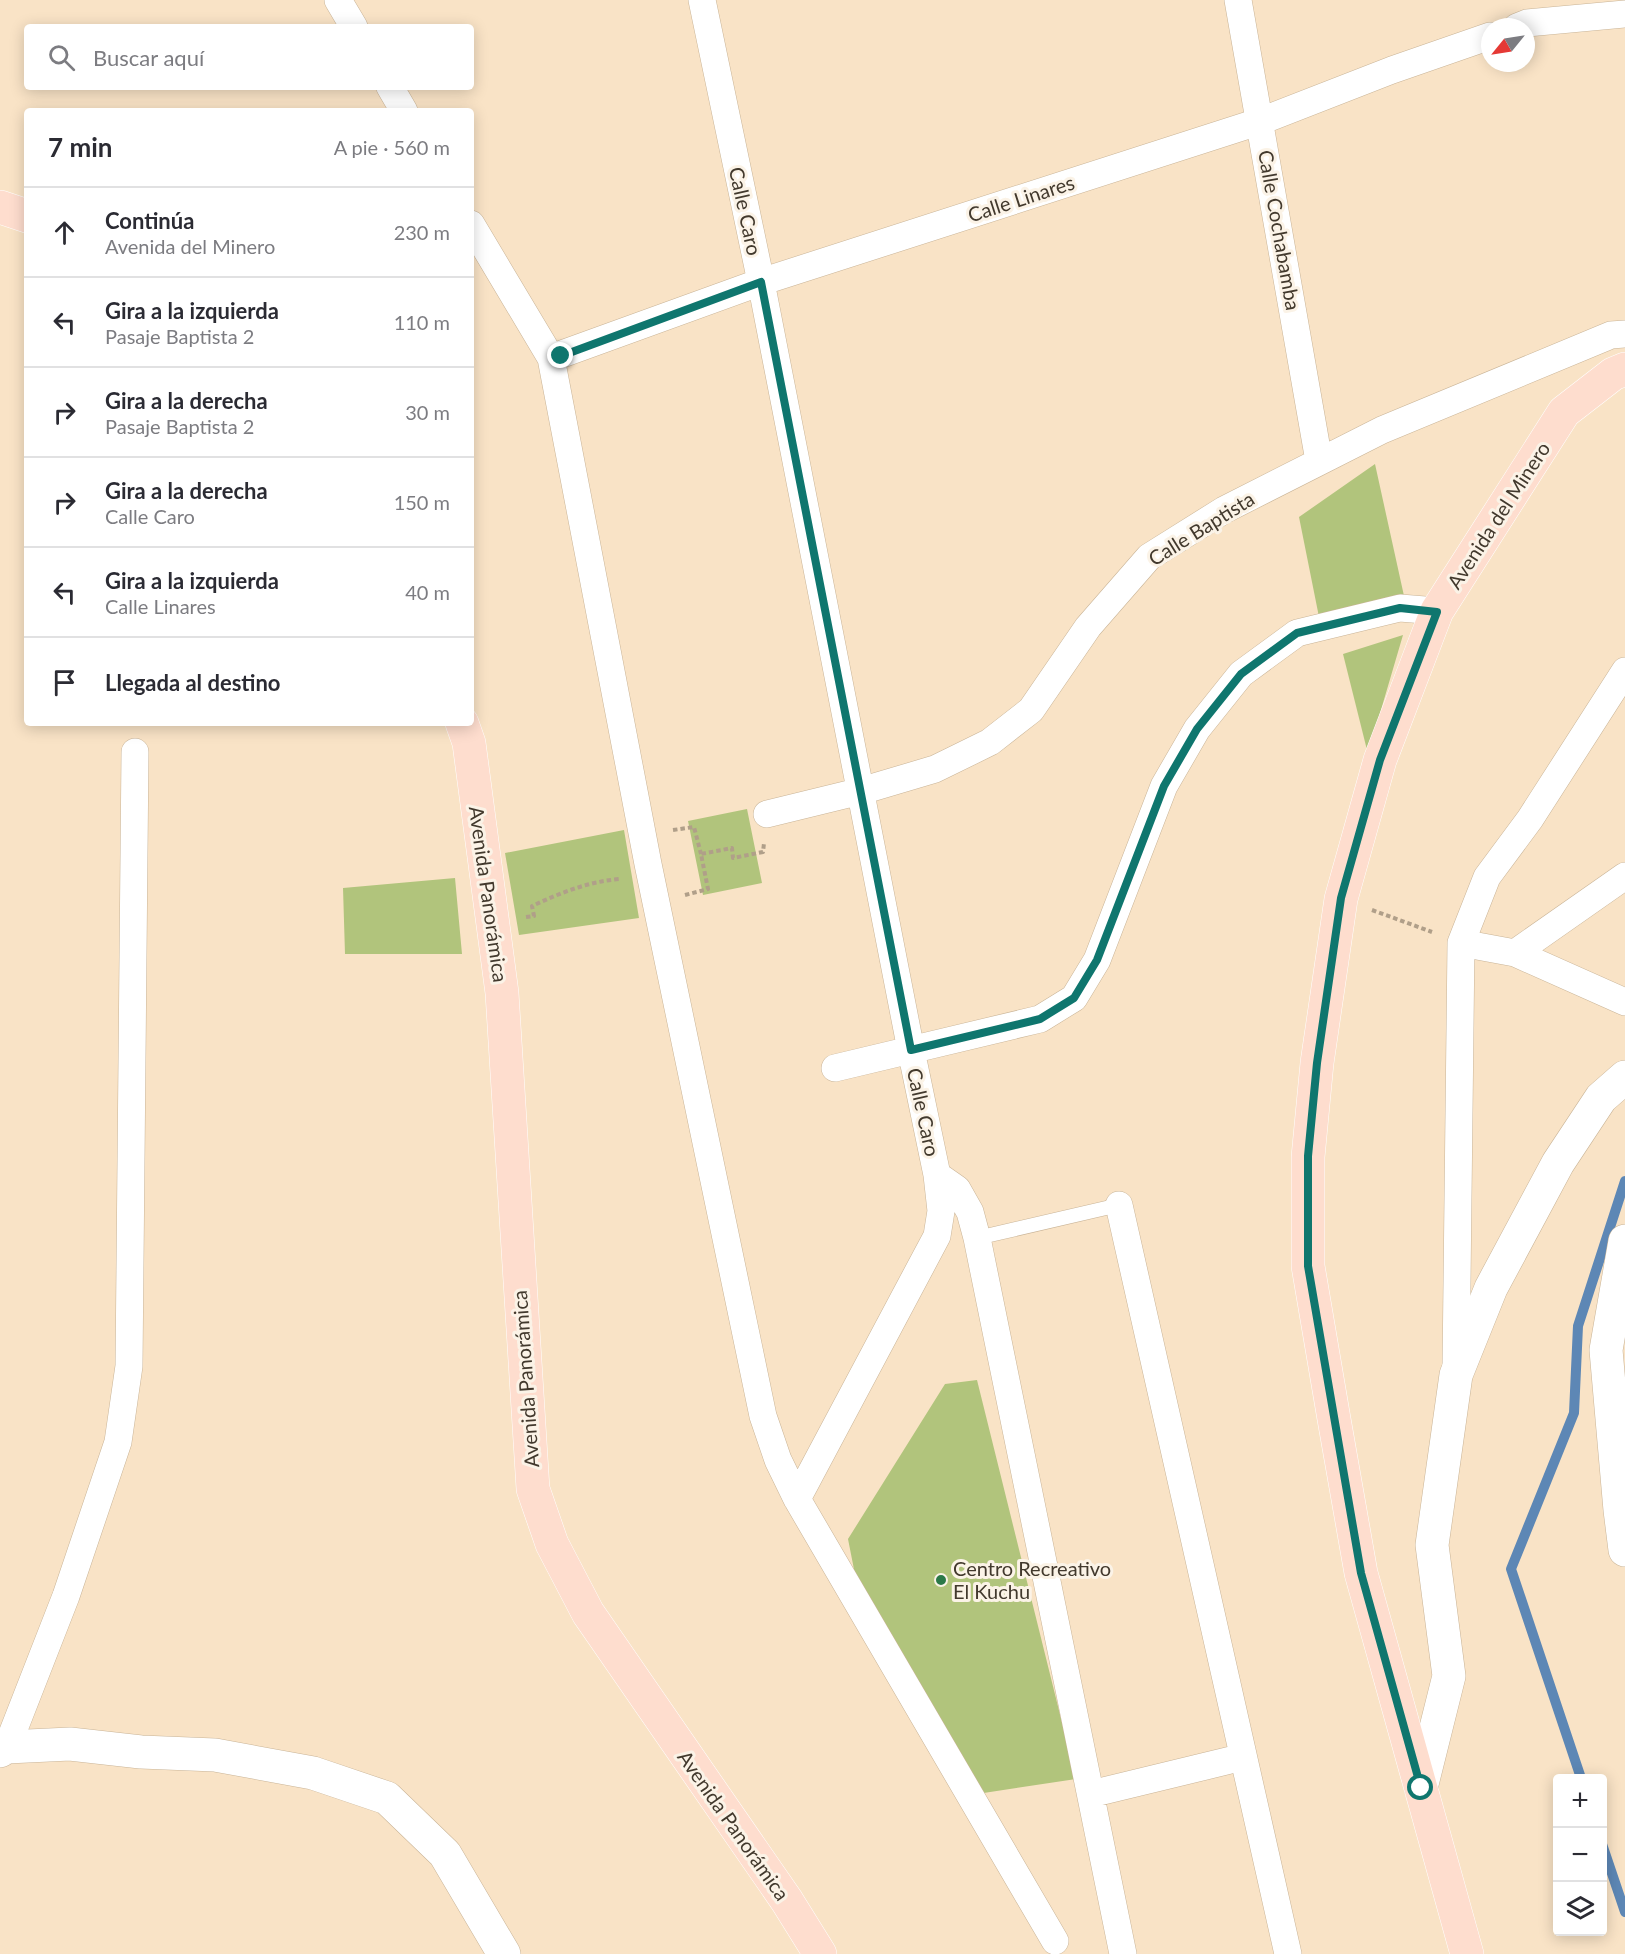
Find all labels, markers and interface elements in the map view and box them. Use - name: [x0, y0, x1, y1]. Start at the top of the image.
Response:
- north arrow: [1481, 18, 1535, 72]
- search box: [24, 24, 474, 90]
- icon: search: [45, 41, 78, 74]
- text: Buscar aquí: [93, 44, 204, 71]
- text: 7 min: [48, 131, 112, 163]
- text: A pie · 560 m: [334, 135, 450, 159]
- street label: Calle Cochabamba: [1254, 148, 1306, 312]
- street label: Calle Caro: [725, 165, 767, 257]
- street label: Calle Linares: [965, 169, 1077, 227]
- text: Continúa: [105, 207, 194, 234]
- icon: ahead: [48, 216, 81, 249]
- text: 230 m: [394, 220, 450, 244]
- text: Avenida del Minero: [105, 234, 275, 258]
- text: Gira a la izquierda: [105, 297, 279, 324]
- icon: left: [48, 306, 81, 339]
- text: 110 m: [394, 310, 450, 334]
- text: Pasaje Baptista 2: [105, 324, 254, 348]
- route end: [547, 342, 573, 368]
- text: Gira a la derecha: [105, 387, 268, 414]
- icon: right: [48, 396, 81, 429]
- text: 30 m: [405, 400, 450, 424]
- text: Pasaje Baptista 2: [105, 414, 254, 438]
- street label: Avenida del Minero: [1442, 437, 1554, 593]
- text: Gira a la derecha: [105, 477, 268, 504]
- icon: right: [48, 486, 81, 519]
- street label: Calle Baptista: [1144, 486, 1258, 570]
- text: 150 m: [394, 490, 450, 514]
- text: Calle Caro: [105, 504, 195, 528]
- text: Gira a la izquierda: [105, 567, 279, 594]
- icon: left: [48, 576, 81, 609]
- text: 40 m: [405, 580, 450, 604]
- text: Calle Linares: [105, 594, 216, 618]
- icon: arrive: [48, 666, 81, 699]
- text: Llegada al destino: [105, 669, 281, 696]
- street label: Avenida Panorámica: [465, 804, 513, 984]
- street label: Calle Caro: [903, 1066, 945, 1158]
- street label: Avenida Panorámica: [507, 1290, 543, 1468]
- place label: Centro Recreativo El Kuchu: [953, 1556, 1111, 1603]
- marker: Centro Recreativo El Kuchu: [934, 1573, 948, 1587]
- street label: Avenida Panorámica: [673, 1745, 795, 1905]
- route start: [1407, 1774, 1433, 1800]
- map controls: [1553, 1774, 1607, 1936]
- button: +: [1553, 1774, 1607, 1828]
- button: −: [1553, 1828, 1607, 1882]
- button: layers: [1553, 1882, 1607, 1936]

